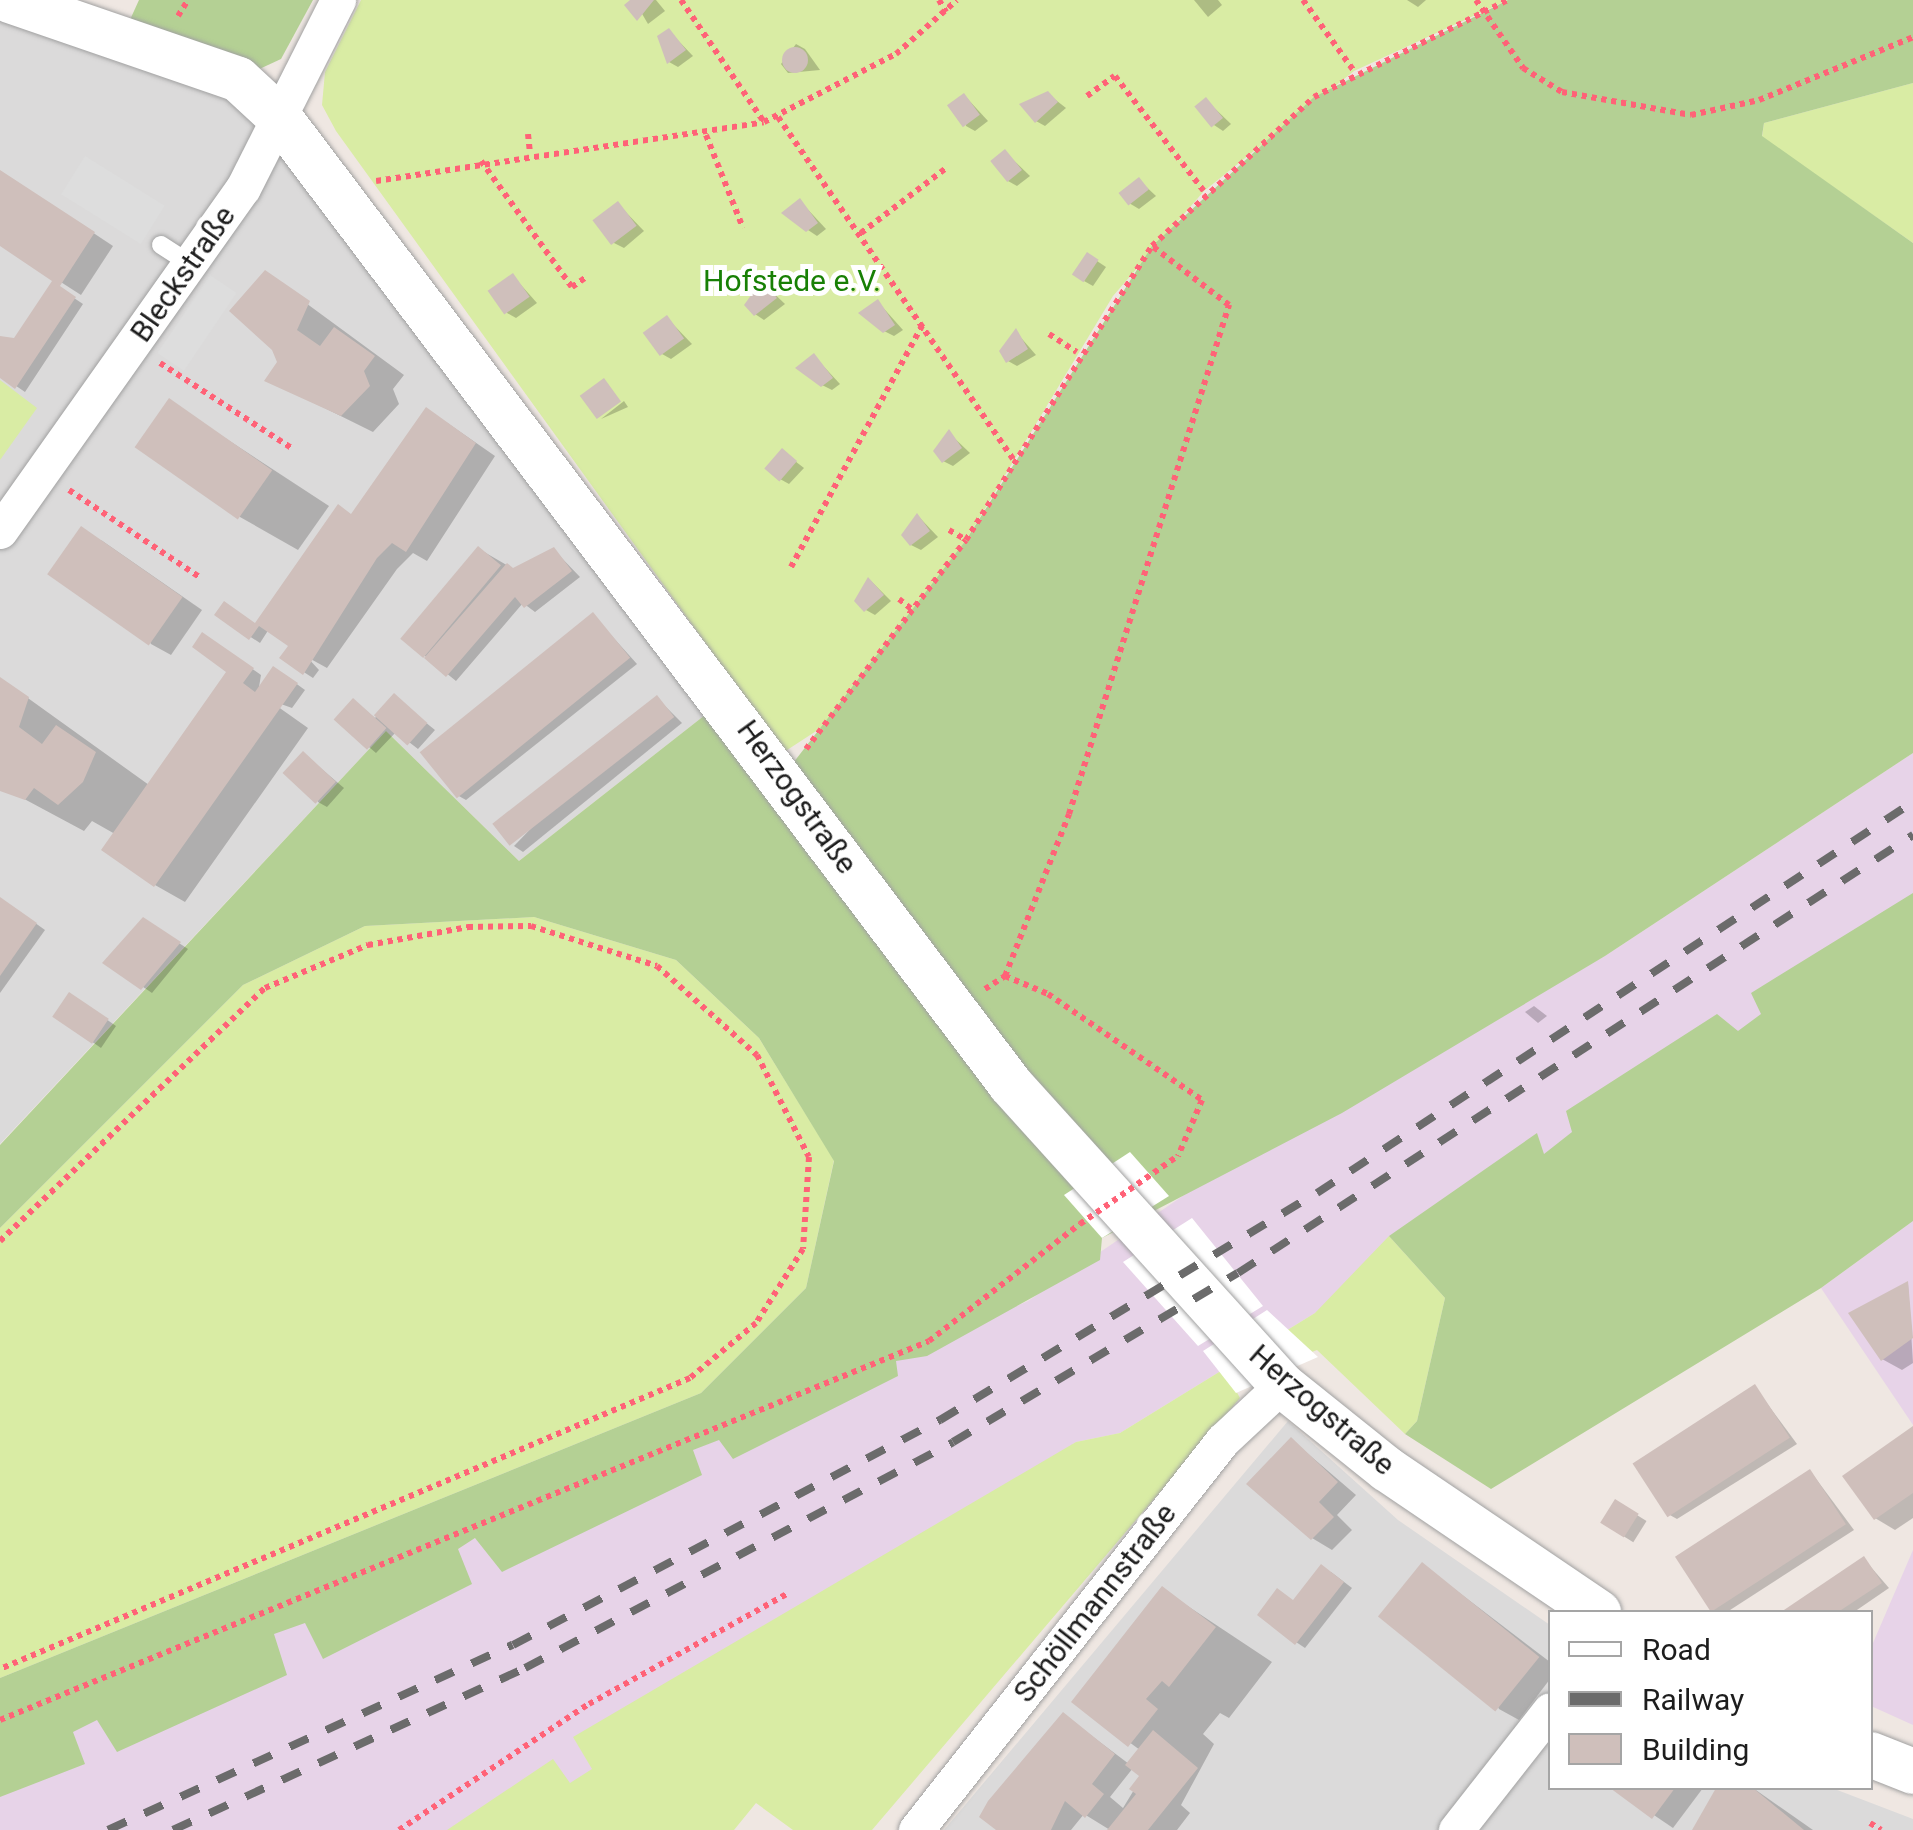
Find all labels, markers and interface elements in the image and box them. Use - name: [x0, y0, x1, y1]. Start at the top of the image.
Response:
- street label: Bleckstraße: [123, 199, 243, 349]
- park label: Hofstede e.V.: [703, 263, 881, 299]
- street label: Herzogstraße: [729, 713, 865, 881]
- street label: Herzogstraße: [1242, 1337, 1402, 1483]
- street label: Schöllmannstraße: [1006, 1496, 1184, 1710]
- legend: [1548, 1610, 1873, 1790]
- text: Road: [1642, 1632, 1711, 1667]
- text: Railway: [1642, 1682, 1744, 1717]
- text: Building: [1642, 1732, 1749, 1767]

